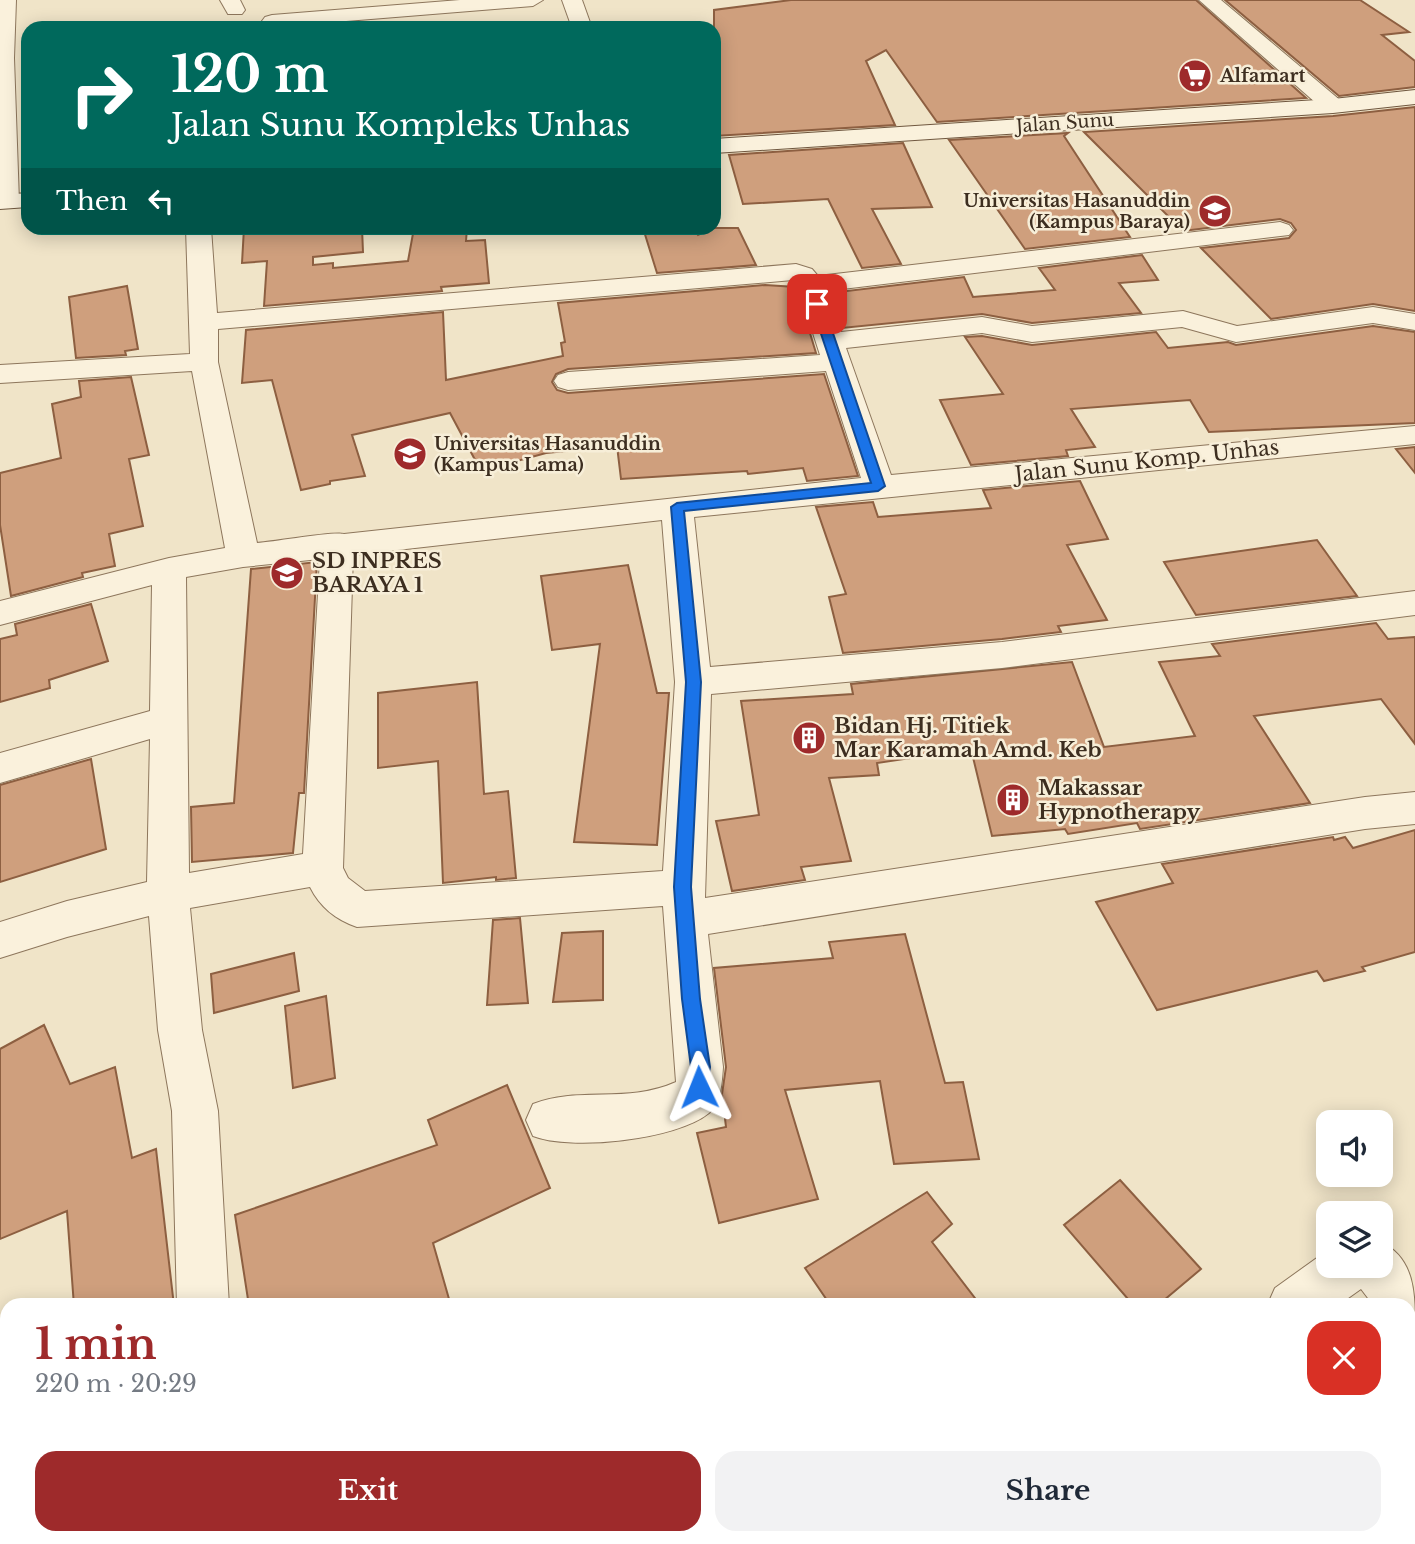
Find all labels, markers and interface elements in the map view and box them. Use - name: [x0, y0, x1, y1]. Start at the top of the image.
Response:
- text: 120 m: [171, 44, 329, 105]
- icon: right: [56, 49, 147, 140]
- supermarket icon: Alfamart: [1176, 57, 1214, 95]
- place label: Alfamart: [1219, 65, 1305, 87]
- text: Jalan Sunu Kompleks Unhas: [171, 105, 630, 145]
- street label: Jalan Sunu: [1013, 109, 1115, 138]
- icon: left: [142, 182, 180, 220]
- text: Then: [56, 185, 128, 217]
- place label: Universitas Hasanuddin (Kampus Baraya): [963, 190, 1190, 233]
- school or university icon: Universitas Hasanuddin (Kampus Baraya): [1196, 192, 1234, 230]
- pin: [787, 274, 847, 334]
- icon: arrive: [798, 285, 836, 323]
- place label: Universitas Hasanuddin (Kampus Lama): [434, 433, 661, 476]
- street label: Jalan Sunu Komp. Unhas: [1011, 434, 1280, 488]
- school or university icon: Universitas Hasanuddin (Kampus Lama): [391, 435, 429, 473]
- place label: SD INPRES BARAYA 1: [312, 548, 442, 598]
- school or university icon: SD INPRES BARAYA 1: [268, 554, 306, 592]
- place label: Bidan Hj. Titiek Mar Karamah Amd. Keb: [834, 713, 1102, 763]
- building icon: Bidan Hj. Titiek Mar Karamah Amd. Keb: [790, 719, 828, 757]
- place label: Makassar Hypnotherapy: [1038, 775, 1200, 825]
- building icon: Makassar Hypnotherapy: [994, 781, 1032, 819]
- position arrow: [662, 1050, 736, 1124]
- map controls: [1316, 1110, 1393, 1278]
- button: sound: [1316, 1110, 1393, 1187]
- button: layers: [1316, 1201, 1393, 1278]
- text: 1 min: [35, 1318, 157, 1370]
- button: close: [1307, 1321, 1381, 1395]
- text: 220 m · 20:29: [35, 1370, 197, 1398]
- button: Exit: [35, 1451, 701, 1531]
- button: Share: [715, 1451, 1381, 1531]

